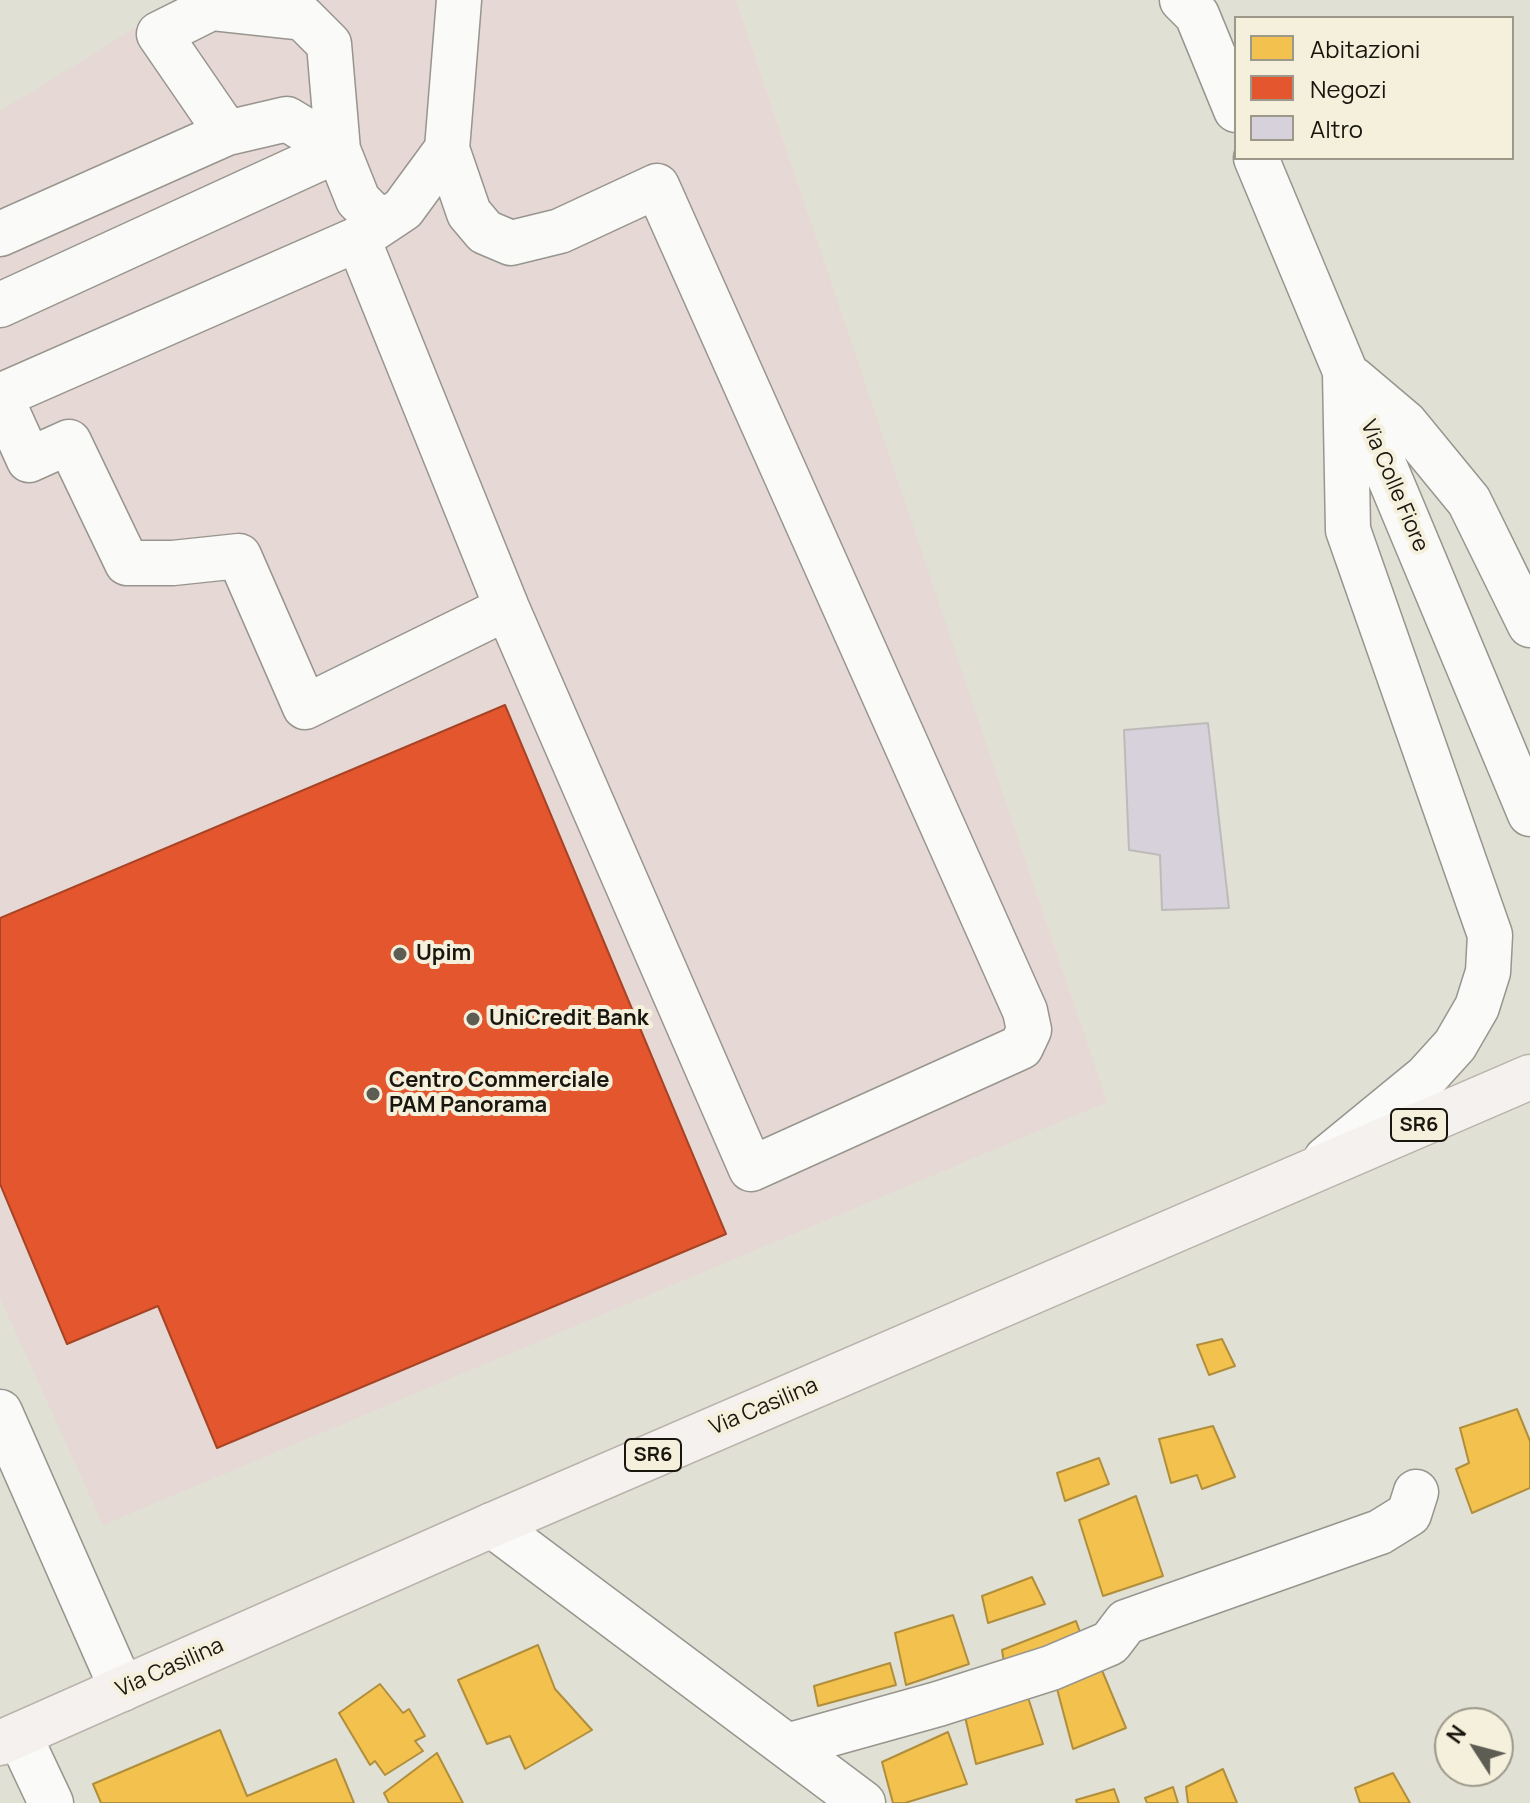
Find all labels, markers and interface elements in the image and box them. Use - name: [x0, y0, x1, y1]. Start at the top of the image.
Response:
- legend: [1234, 16, 1514, 160]
- text: Abitazioni: [1310, 32, 1420, 65]
- text: Negozi: [1310, 72, 1387, 105]
- text: Altro: [1310, 112, 1363, 145]
- street label: Via Colle Fiore: [1354, 416, 1434, 556]
- place label: Upim: [416, 941, 471, 967]
- marker: Upim: [391, 945, 409, 963]
- place label: UniCredit Bank: [489, 1006, 649, 1032]
- marker: UniCredit Bank: [464, 1010, 482, 1028]
- place label: Centro Commerciale PAM Panorama: [389, 1068, 610, 1120]
- marker: Centro Commerciale PAM Panorama: [364, 1085, 382, 1103]
- road number: SR6: [1391, 1109, 1447, 1141]
- street label: Via Casilina: [706, 1372, 822, 1442]
- road number: SR6: [625, 1439, 681, 1471]
- street label: Via Casilina: [112, 1633, 228, 1703]
- north arrow: [1434, 1707, 1514, 1787]
- text: N: [1439, 1719, 1473, 1749]

